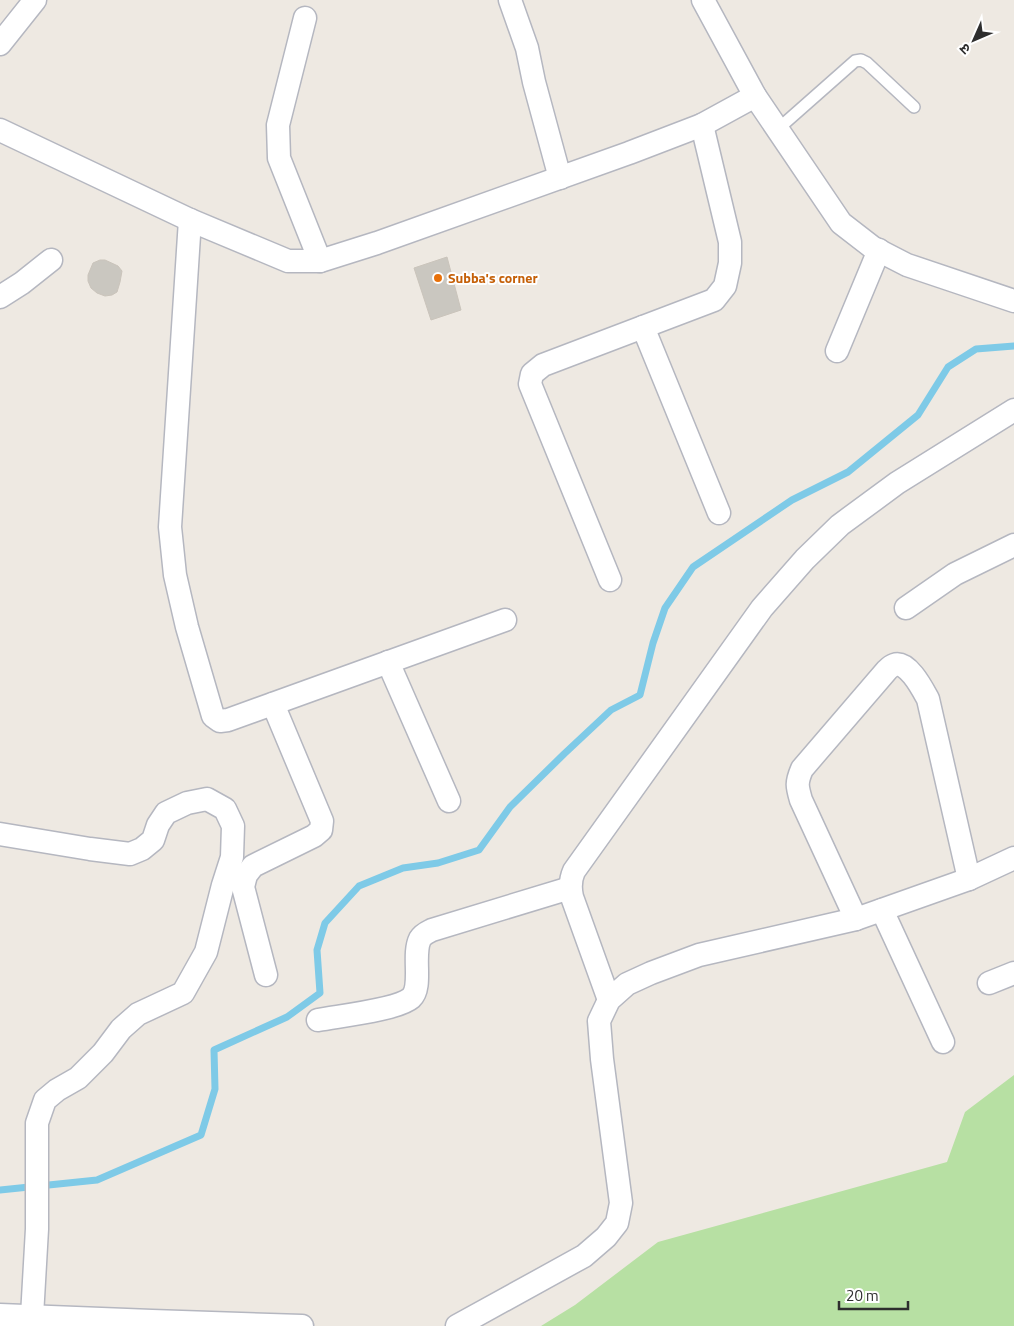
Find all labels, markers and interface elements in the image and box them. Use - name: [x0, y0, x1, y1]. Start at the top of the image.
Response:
- north arrow: [949, 15, 999, 65]
- text: उ: [954, 39, 975, 60]
- place label: Subba's corner: [448, 267, 538, 288]
- marker: Subba's corner: [432, 272, 444, 284]
- scale bar: [839, 1278, 908, 1310]
- text: 20 m: [846, 1284, 879, 1307]

